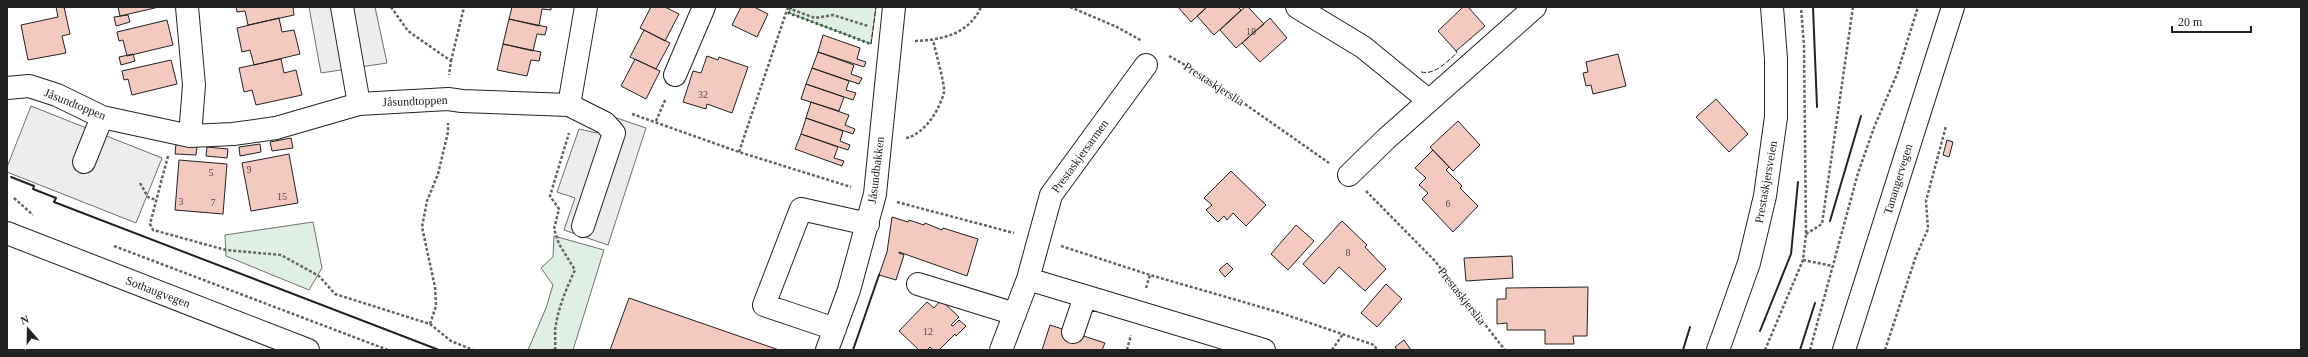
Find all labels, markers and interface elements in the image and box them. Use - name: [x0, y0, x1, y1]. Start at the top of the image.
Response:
- scale bar: [2172, 8, 2251, 34]
- text: 20 m: [2178, 15, 2203, 29]
- house number: 18: [1246, 26, 1256, 37]
- street label: Prestaskjerslia: [1181, 59, 1247, 109]
- street label: Jåsundtoppen: [42, 85, 108, 123]
- house number: 32: [698, 89, 708, 100]
- street label: Jåsundtoppen: [382, 93, 448, 109]
- street label: Prestaskjersarmen: [1049, 117, 1111, 195]
- street label: Jåsundbakken: [865, 136, 887, 204]
- street label: Prestaskjersveien: [1752, 140, 1780, 224]
- street label: Tanangervegen: [1881, 142, 1915, 216]
- house number: 9: [247, 164, 252, 175]
- house number: 5: [209, 167, 214, 178]
- house number: 15: [277, 191, 287, 202]
- house number: 3: [179, 196, 184, 207]
- house number: 7: [211, 197, 216, 208]
- house number: 6: [1446, 198, 1451, 209]
- house number: 8: [1346, 247, 1351, 258]
- street label: Prestaskjerslia: [1435, 264, 1489, 328]
- street label: Sothaugvegen: [124, 273, 192, 311]
- north arrow: [8, 309, 48, 349]
- text: N: [19, 313, 30, 327]
- house number: 12: [923, 326, 933, 337]

